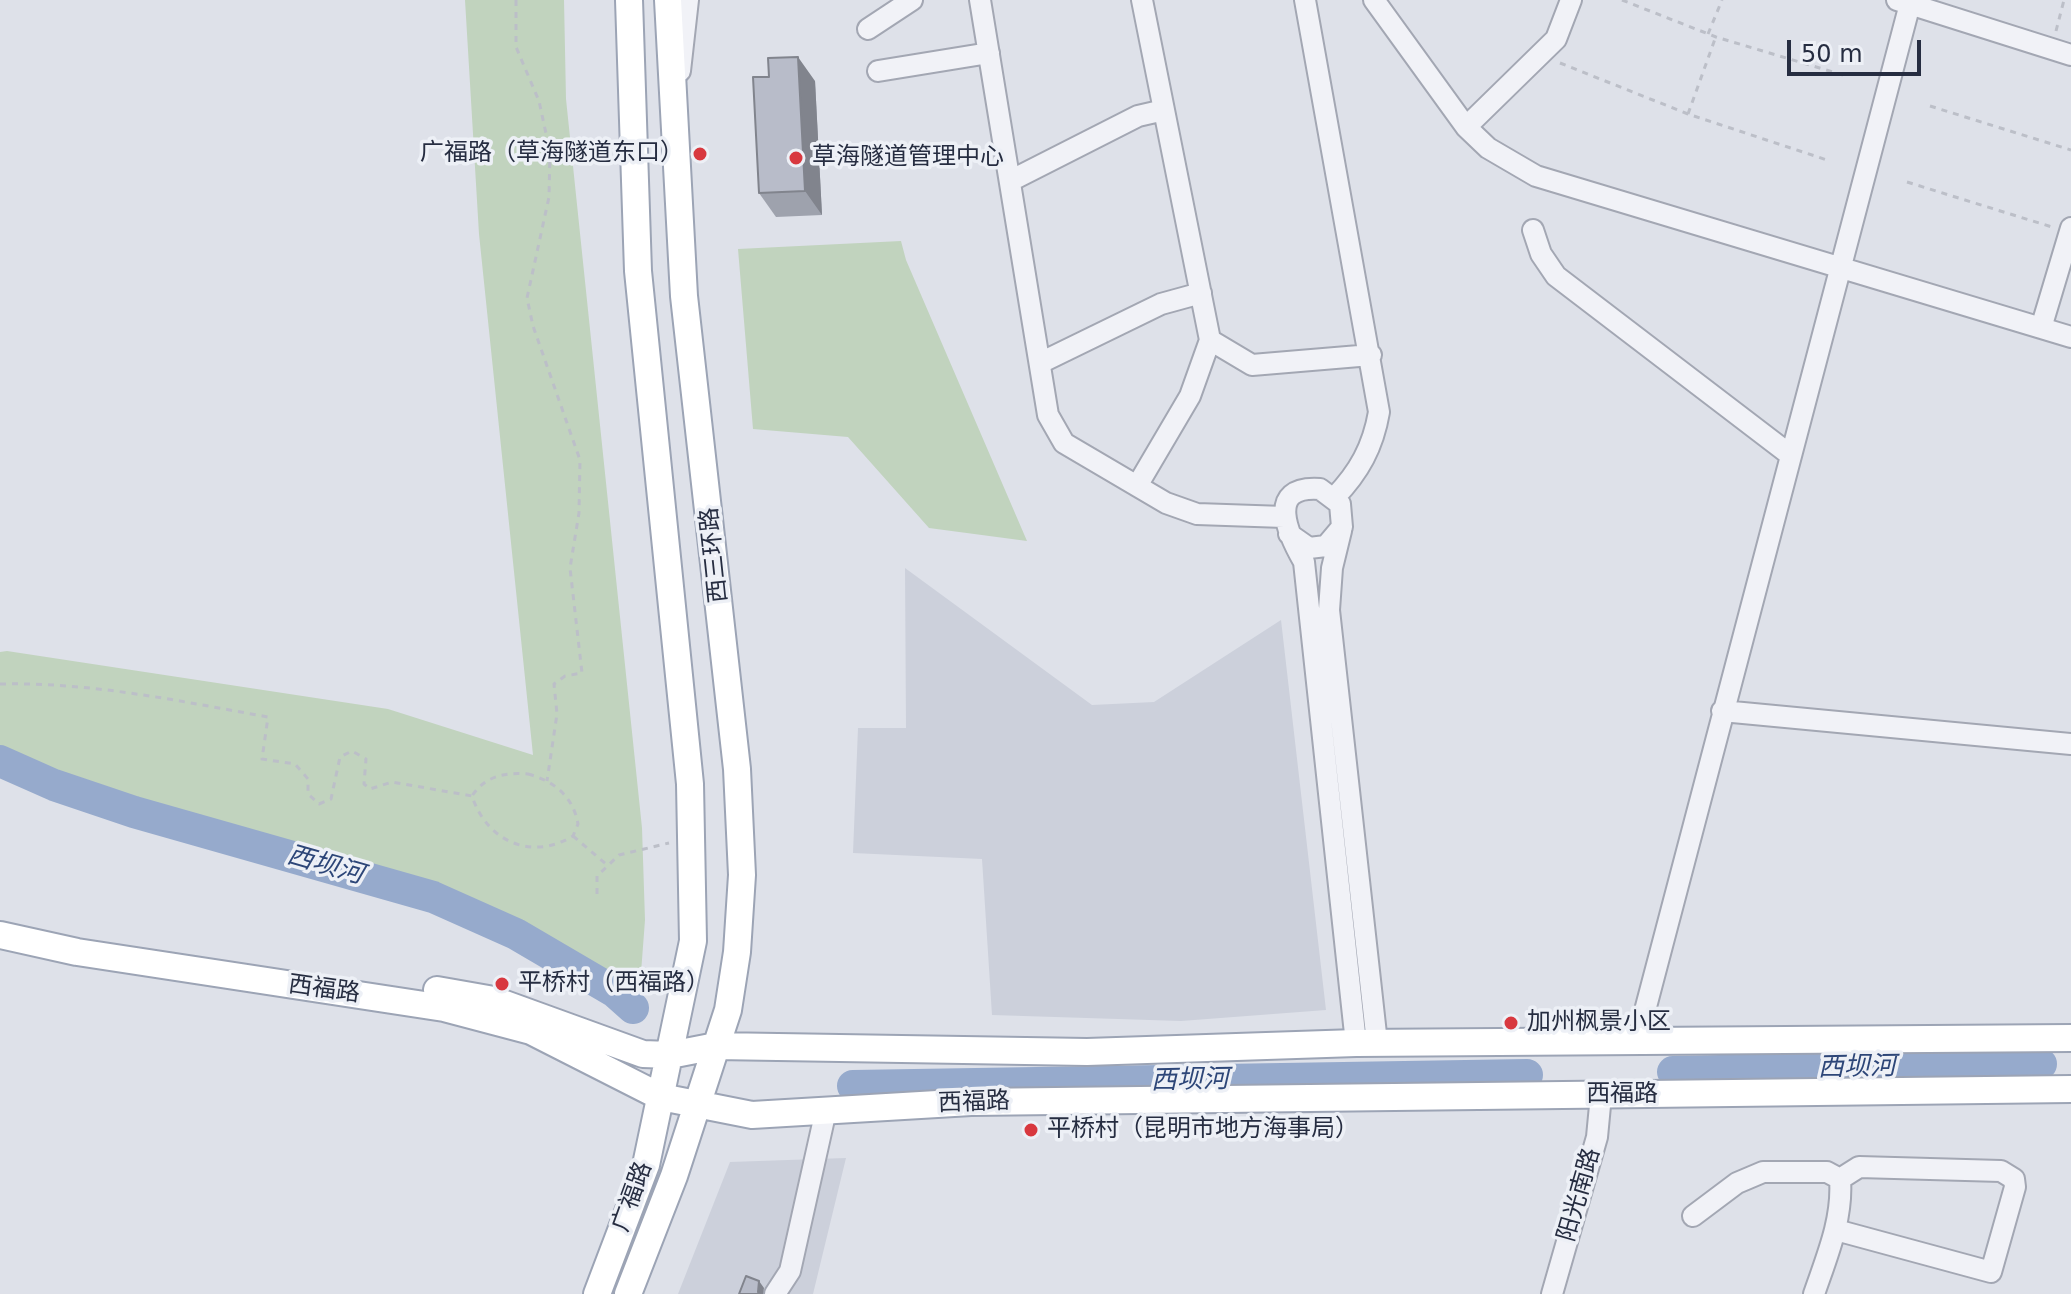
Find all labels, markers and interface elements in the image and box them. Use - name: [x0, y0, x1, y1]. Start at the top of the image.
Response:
- scale bar: [1791, 24, 1925, 74]
- text: 50 m: [1801, 40, 1863, 68]
- place label: 广福路（草海隧道东口）: [420, 140, 684, 168]
- place label: 草海隧道管理中心: [812, 144, 1004, 172]
- marker: 广福路（草海隧道东口）: [691, 145, 709, 163]
- marker: 草海隧道管理中心: [787, 149, 805, 167]
- street label: 西三环路: [696, 506, 734, 604]
- water label: 西坝河: [283, 840, 367, 892]
- place label: 平桥村（西福路）: [518, 970, 710, 998]
- street label: 西福路: [286, 971, 362, 1009]
- marker: 平桥村（西福路）: [493, 975, 511, 993]
- place label: 加州枫景小区: [1527, 1009, 1671, 1037]
- marker: 加州枫景小区: [1502, 1014, 1520, 1032]
- water label: 西坝河: [1818, 1052, 1896, 1084]
- water label: 西坝河: [1151, 1065, 1229, 1097]
- street label: 西福路: [1586, 1081, 1658, 1109]
- street label: 西福路: [938, 1087, 1010, 1119]
- place label: 平桥村（昆明市地方海事局）: [1047, 1116, 1359, 1144]
- marker: 平桥村（昆明市地方海事局）: [1022, 1121, 1040, 1139]
- street label: 阳光南路: [1553, 1145, 1607, 1245]
- street label: 广福路: [607, 1158, 659, 1236]

